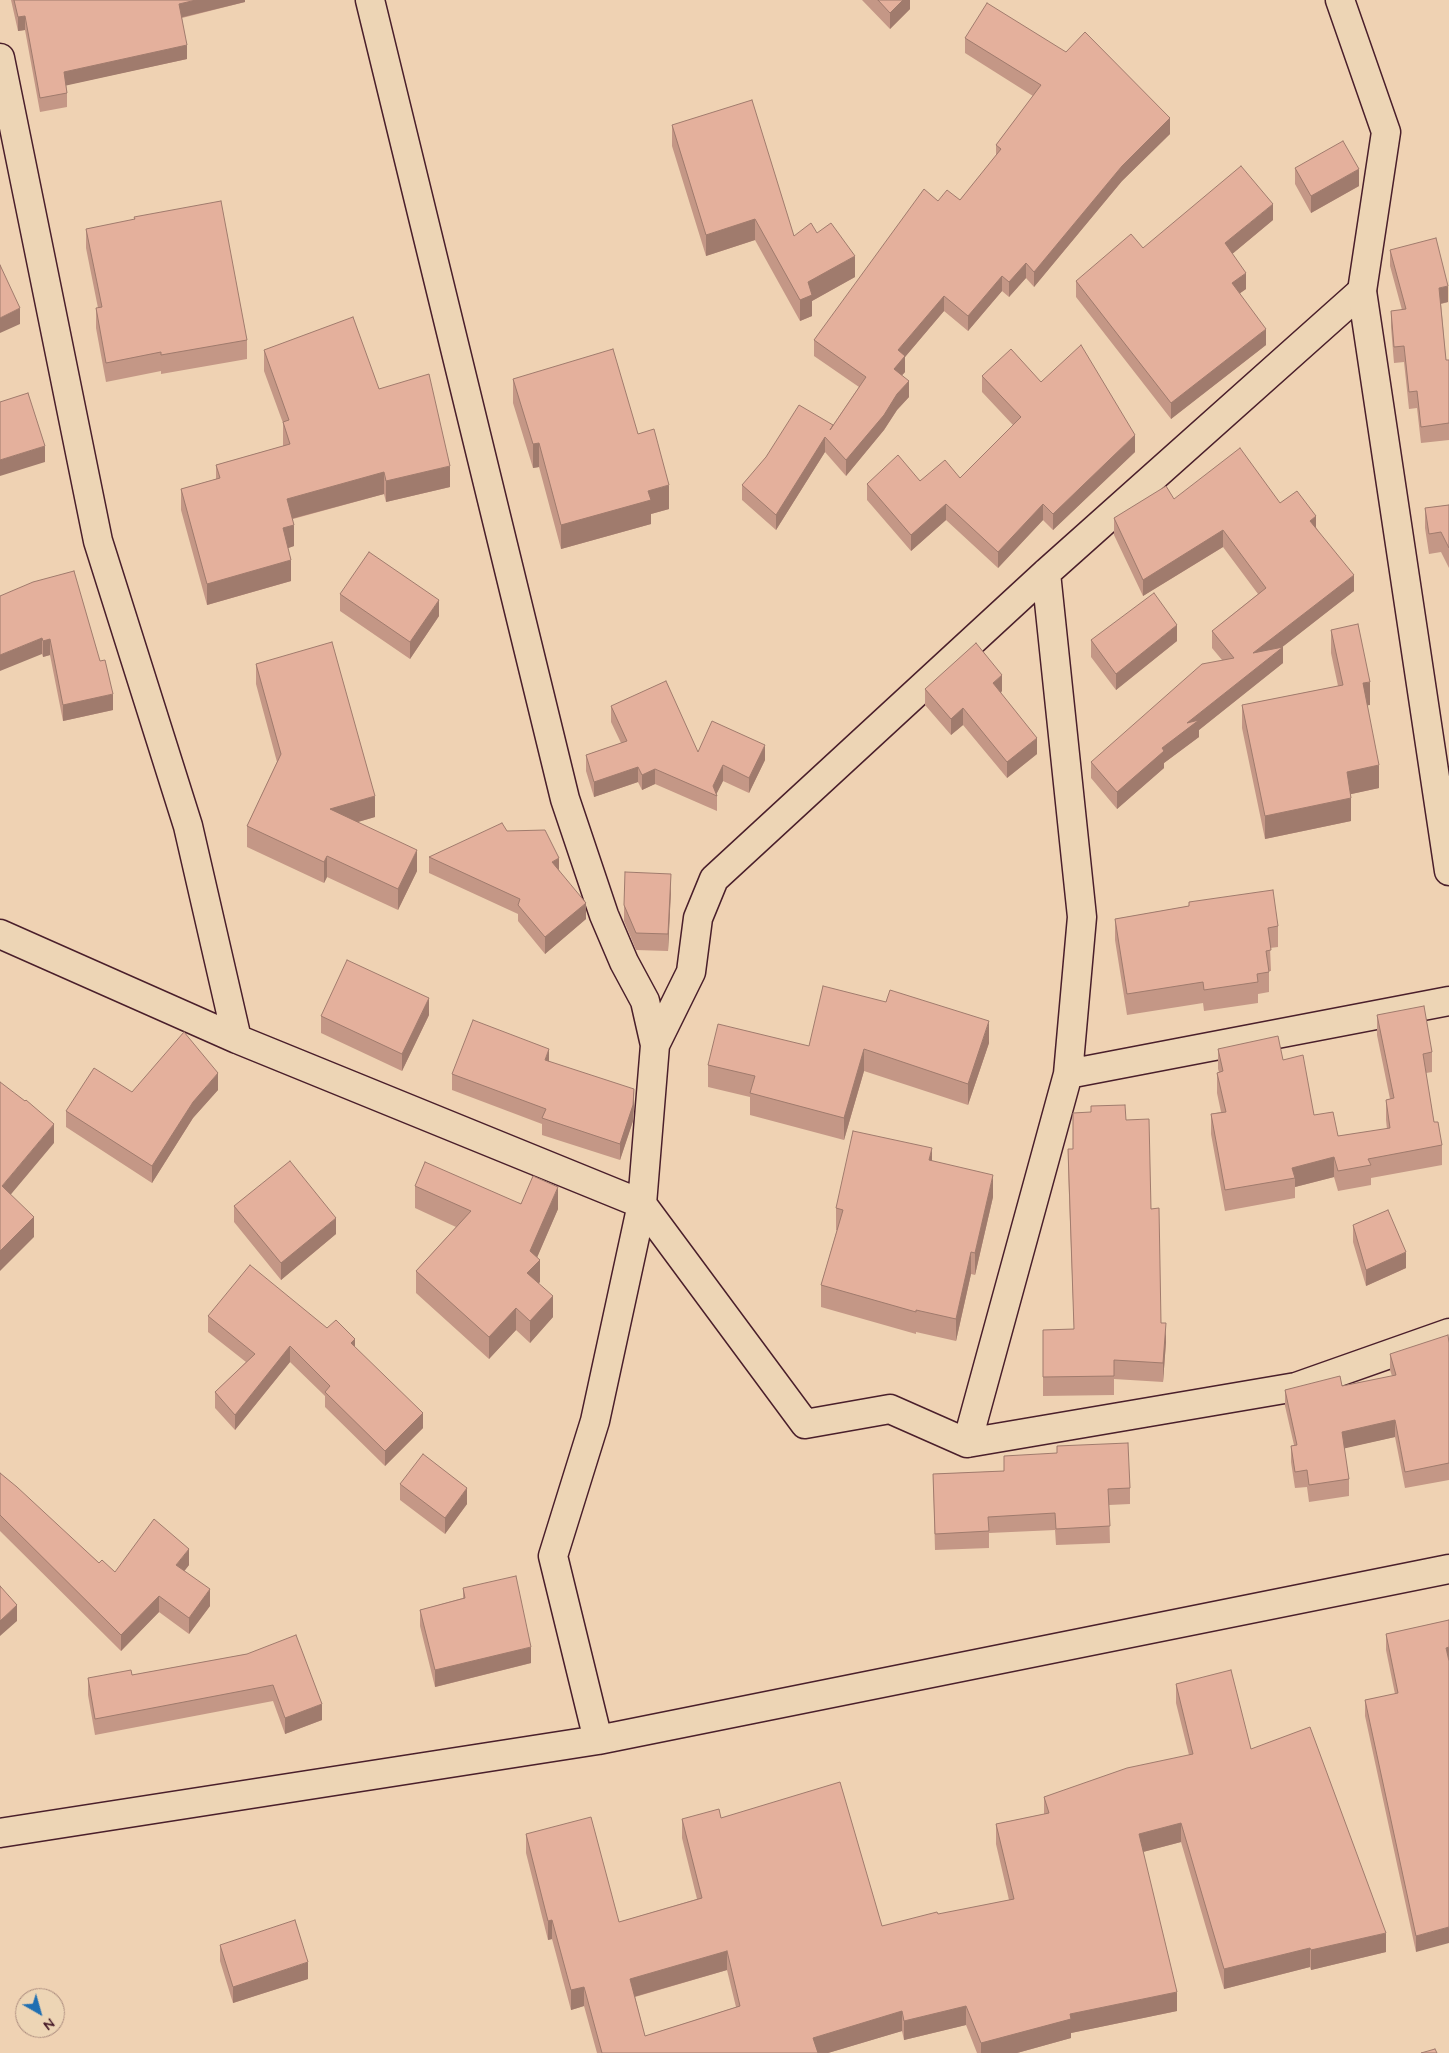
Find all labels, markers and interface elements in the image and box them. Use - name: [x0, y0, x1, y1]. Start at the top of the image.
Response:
- north arrow: [15, 1988, 65, 2038]
- text: N: [39, 2013, 58, 2035]

